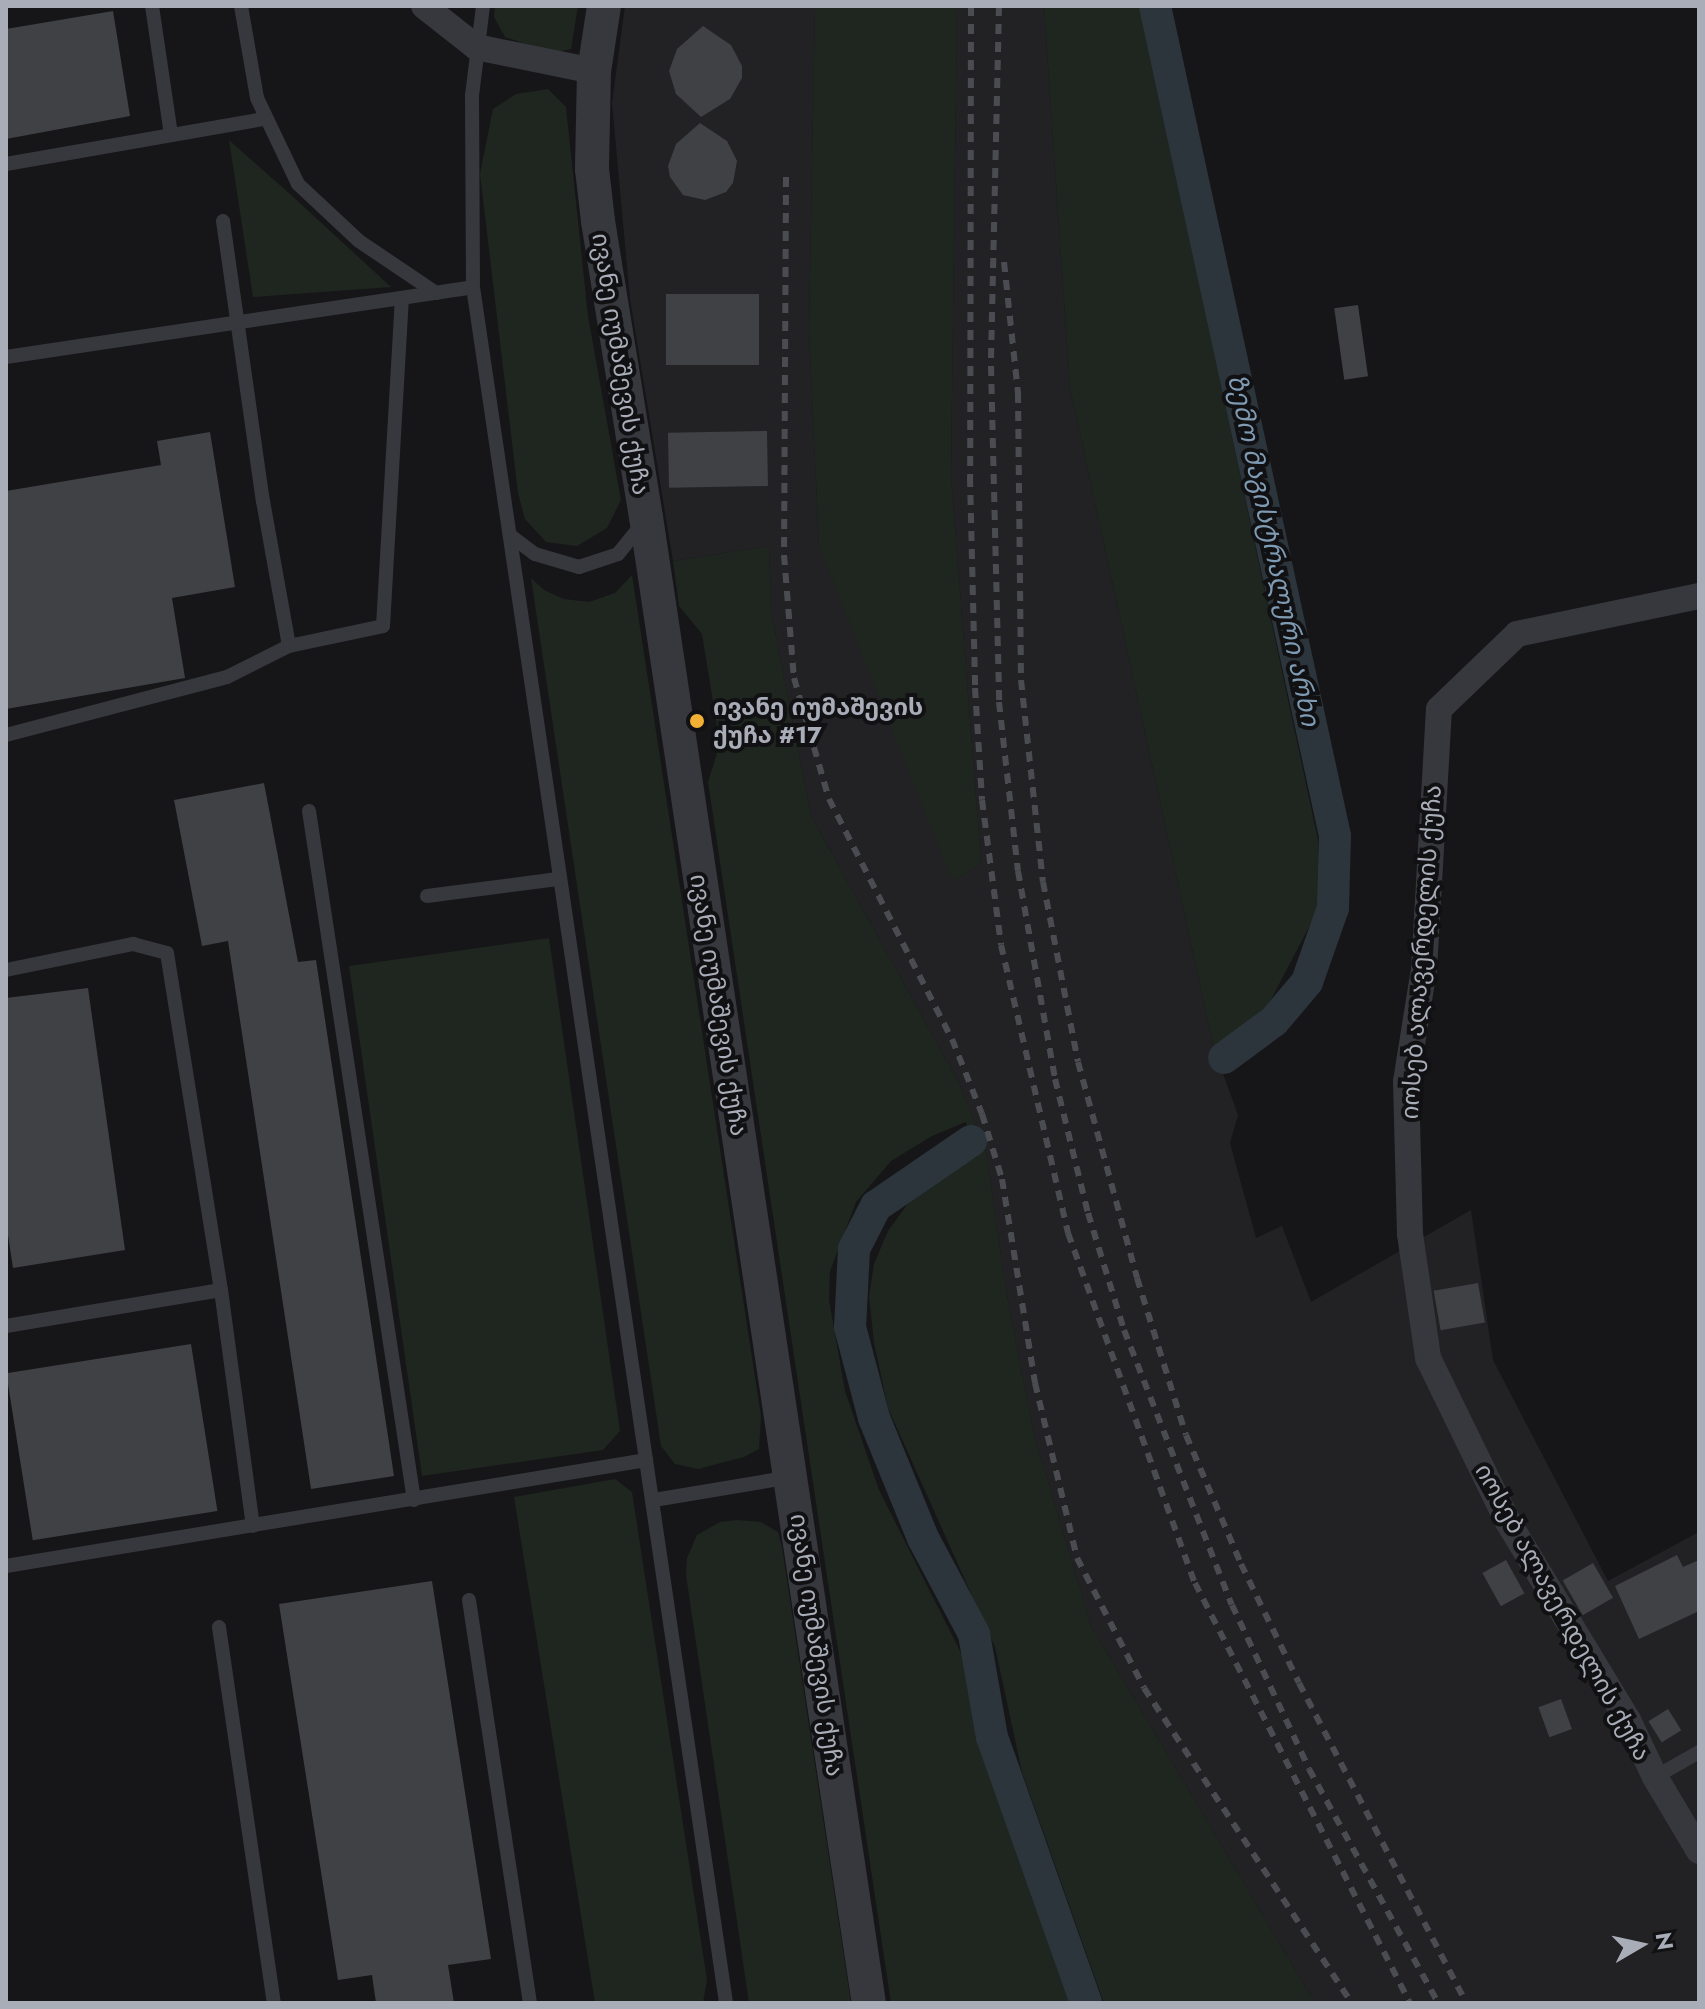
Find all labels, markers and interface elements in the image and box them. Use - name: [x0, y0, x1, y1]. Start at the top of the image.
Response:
- street label: ივანე იუმაშევის ქუჩა: [586, 231, 656, 497]
- water label: ზემო მაგისტრალური არხი: [1220, 371, 1326, 729]
- place label: ივანე იუმაშევის ქუჩა #17: [713, 693, 923, 749]
- marker: ივანე იუმაშევის ქუჩა #17: [688, 712, 706, 730]
- street label: იოსებ ალავერდელის ქუჩა: [1395, 784, 1447, 1120]
- street label: ივანე იუმაშევის ქუჩა: [684, 872, 754, 1138]
- street label: იოსებ ალავერდელის ქუჩა: [1469, 1459, 1657, 1765]
- street label: ივანე იუმაშევის ქუჩა: [784, 1512, 850, 1778]
- north arrow: [1601, 1905, 1681, 1985]
- text: N: [1648, 1930, 1682, 1952]

